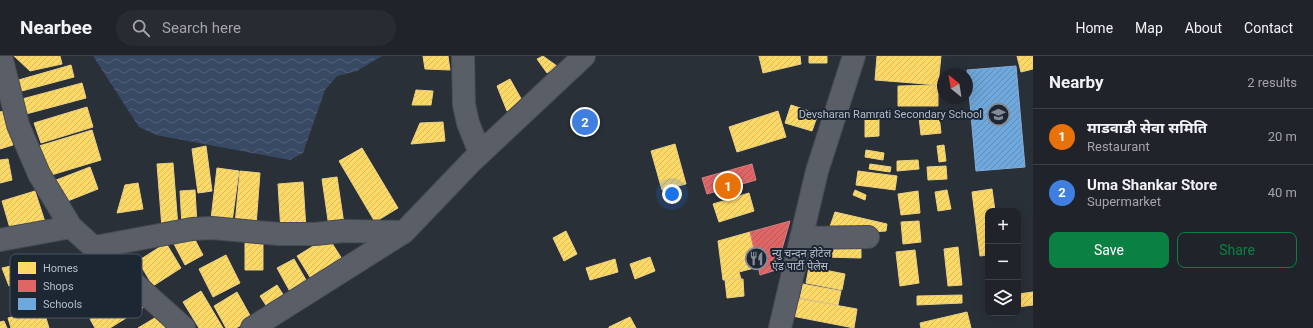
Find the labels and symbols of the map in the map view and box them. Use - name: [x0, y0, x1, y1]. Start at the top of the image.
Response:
- north arrow: [937, 68, 973, 104]
- school or university icon: Devsharan Ramrati Secondary School: [985, 101, 1011, 127]
- pin: 2: [572, 107, 598, 137]
- place label: Devsharan Ramrati Secondary School: [799, 108, 982, 121]
- pin: 1: [715, 171, 741, 201]
- your location: [662, 184, 682, 204]
- restaurant icon: न्यु चन्दन होटेल एंड पार्टी पेलेस: [744, 246, 770, 272]
- place label: न्यु चन्दन होटेल एंड पार्टी पेलेस: [772, 247, 832, 273]
- legend: [10, 254, 142, 318]
- text: Homes: [43, 262, 79, 275]
- text: Shops: [43, 280, 74, 293]
- text: Schools: [43, 298, 83, 311]

